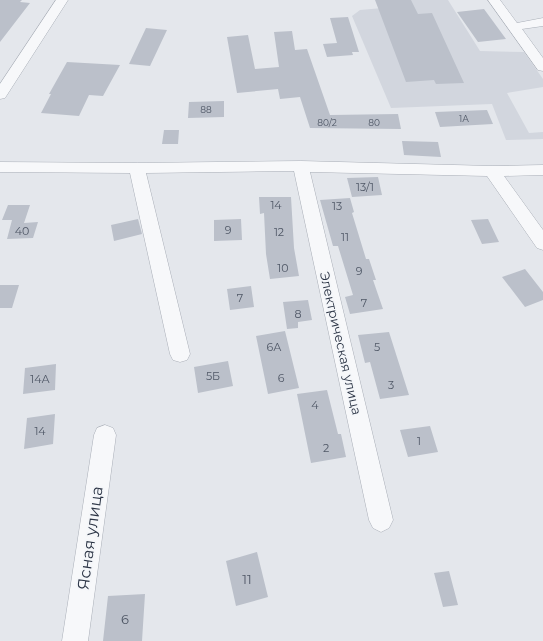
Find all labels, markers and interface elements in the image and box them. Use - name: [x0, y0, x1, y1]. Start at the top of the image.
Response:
- house number: 88: [200, 104, 212, 115]
- house number: 1А: [459, 113, 469, 124]
- house number: 80/2: [317, 117, 337, 128]
- house number: 80: [368, 117, 380, 128]
- house number: 13/1: [356, 180, 374, 194]
- house number: 14: [270, 198, 282, 212]
- house number: 13: [332, 199, 342, 213]
- house number: 9: [225, 223, 232, 237]
- house number: 40: [15, 224, 29, 238]
- house number: 12: [274, 225, 284, 239]
- house number: 11: [341, 230, 349, 244]
- house number: 10: [277, 261, 289, 275]
- house number: 9: [356, 264, 363, 278]
- street label: Электрическая улица: [317, 270, 365, 416]
- house number: 7: [237, 291, 243, 305]
- house number: 7: [361, 296, 367, 310]
- house number: 8: [294, 307, 302, 321]
- house number: 6А: [267, 340, 282, 354]
- house number: 5: [374, 340, 380, 354]
- house number: 5Б: [206, 369, 220, 383]
- house number: 6: [278, 371, 285, 385]
- house number: 14А: [30, 372, 51, 386]
- house number: 3: [388, 378, 394, 392]
- house number: 4: [311, 398, 319, 412]
- house number: 14: [34, 424, 46, 438]
- house number: 1: [417, 434, 421, 448]
- house number: 2: [323, 441, 329, 455]
- street label: Ясная улица: [73, 485, 107, 591]
- house number: 11: [242, 571, 252, 587]
- house number: 6: [121, 611, 129, 627]

